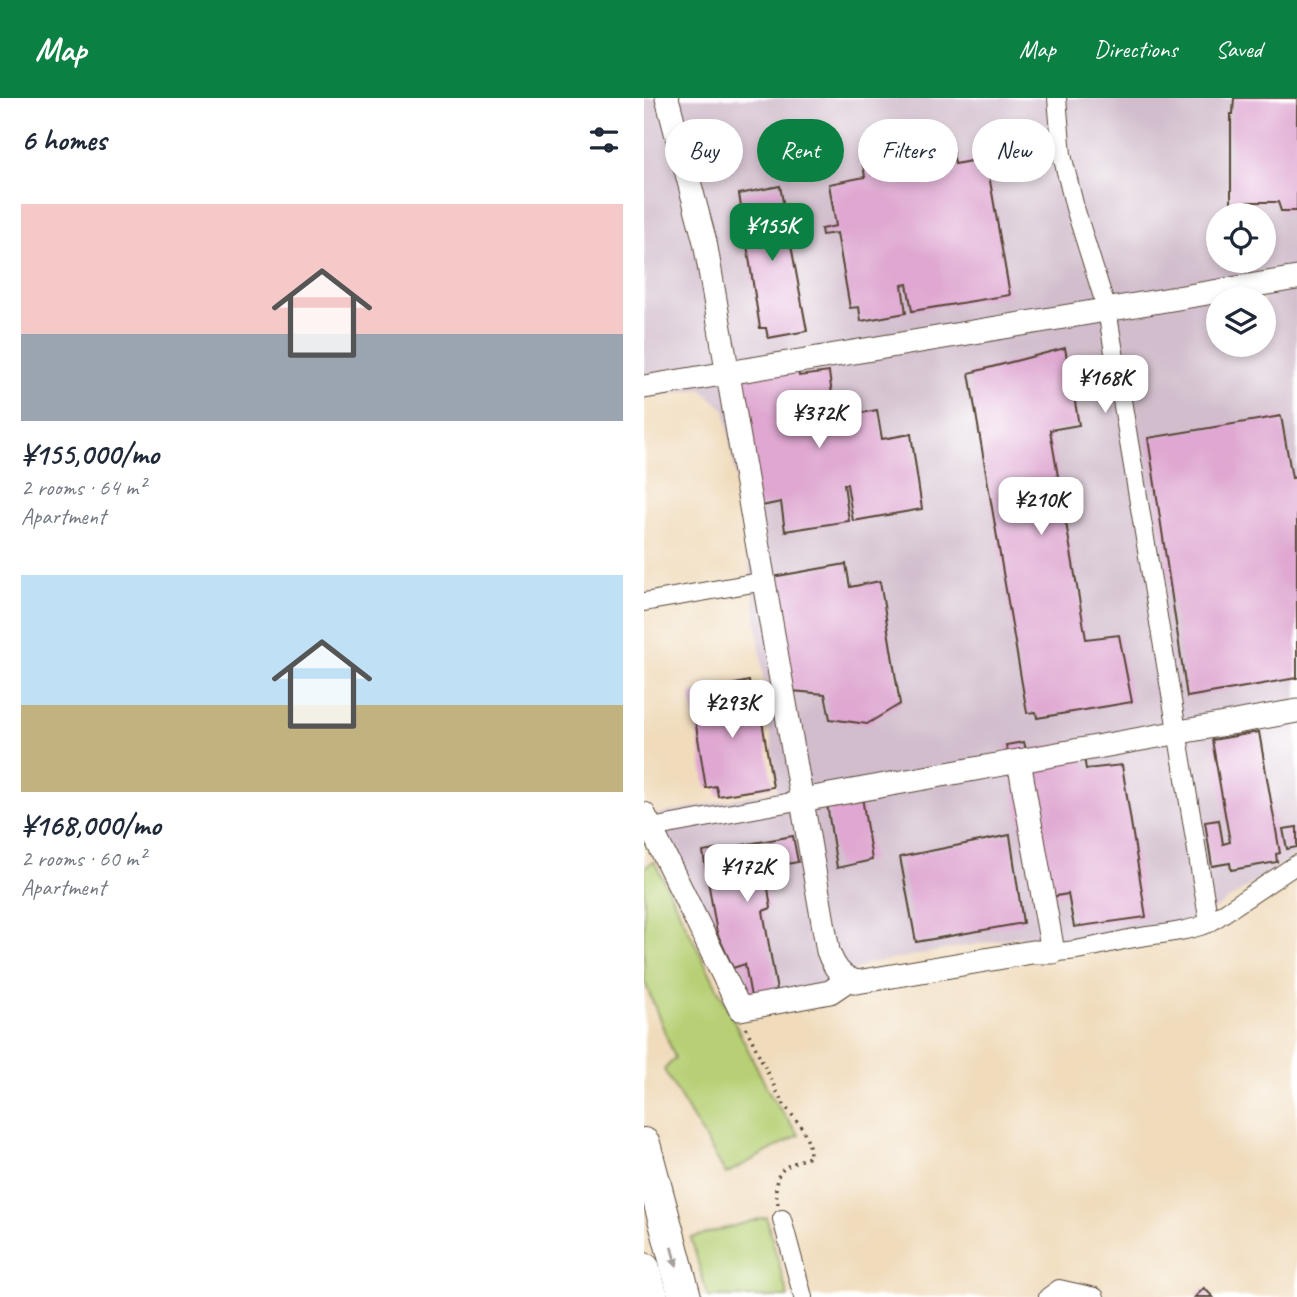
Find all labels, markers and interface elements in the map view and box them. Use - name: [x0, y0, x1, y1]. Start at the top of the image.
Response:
- text: Map: [35, 28, 86, 70]
- text: Map: [1019, 34, 1056, 64]
- text: Directions: [1094, 34, 1177, 64]
- text: Saved: [1215, 34, 1262, 64]
- chip: Buy: [665, 119, 743, 182]
- chip: Rent: [757, 119, 844, 182]
- chip: Filters: [858, 119, 958, 182]
- chip: New: [972, 119, 1055, 182]
- text: 6 homes: [21, 121, 106, 159]
- icon: filters: [585, 121, 623, 159]
- map controls: [1206, 203, 1276, 357]
- button: locate: [1206, 203, 1276, 273]
- pin: ¥155K: [723, 204, 821, 263]
- text: ¥155K: [746, 211, 798, 240]
- icon: home: [259, 250, 385, 376]
- button: layers: [1206, 287, 1276, 357]
- pin: ¥168K: [1056, 356, 1154, 415]
- text: ¥168K: [1078, 363, 1132, 392]
- pin: ¥372K: [770, 390, 868, 450]
- text: ¥372K: [793, 398, 846, 427]
- text: ¥155,000/mo: [21, 435, 159, 473]
- text: 2 rooms · 64 m²: [21, 473, 145, 502]
- pin: ¥210K: [992, 478, 1090, 537]
- text: ¥210K: [1014, 485, 1068, 514]
- text: Apartment: [21, 502, 106, 531]
- icon: home: [259, 621, 385, 747]
- pin: ¥293K: [683, 680, 781, 740]
- text: ¥293K: [706, 688, 758, 717]
- text: ¥168,000/mo: [21, 806, 161, 844]
- text: 2 rooms · 60 m²: [21, 844, 145, 873]
- pin: ¥172K: [698, 844, 796, 904]
- text: ¥172K: [721, 852, 774, 881]
- text: Apartment: [21, 873, 106, 902]
- one-way arrow: [669, 1246, 680, 1268]

